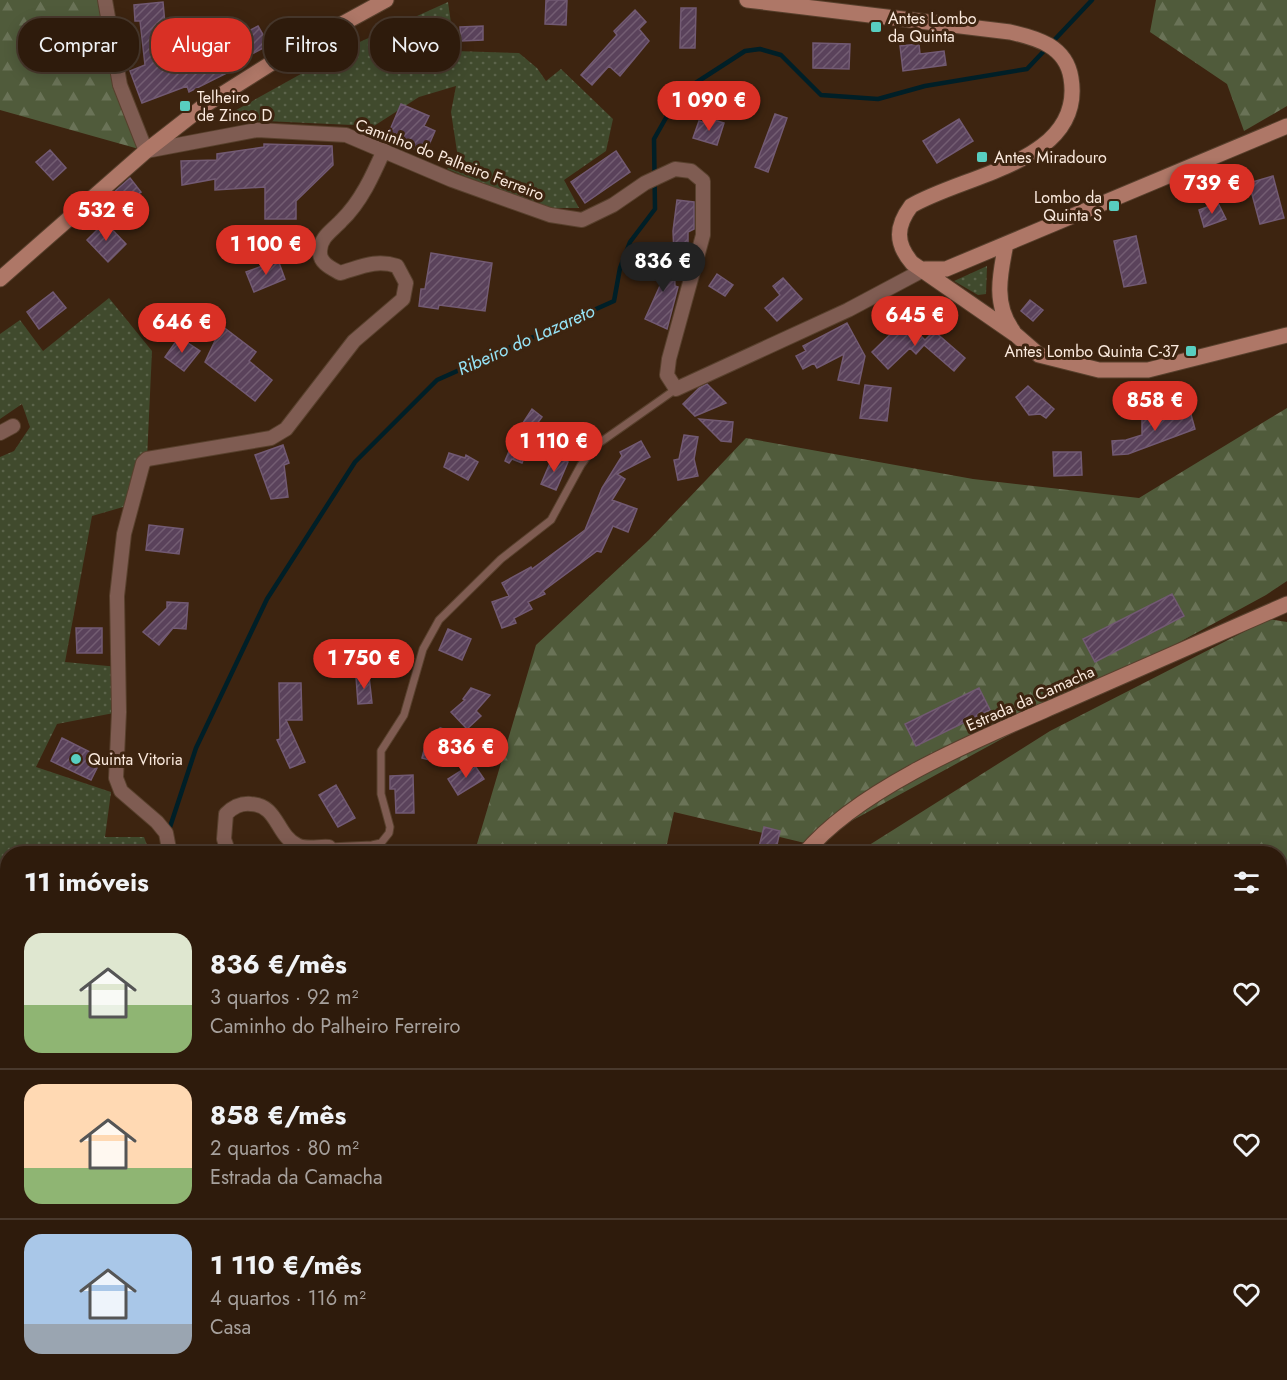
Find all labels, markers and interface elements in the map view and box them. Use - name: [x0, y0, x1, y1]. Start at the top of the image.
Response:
- place label: Antes Lombo da Quinta: [888, 7, 977, 48]
- chip: Comprar: [18, 18, 139, 72]
- chip: Alugar: [151, 18, 252, 72]
- chip: Filtros: [264, 18, 358, 72]
- chip: Novo: [370, 18, 460, 72]
- marker: Antes Lombo da Quinta: [869, 20, 883, 34]
- pin: 1 090 €: [654, 81, 764, 132]
- place label: Telheiro de Zinco D: [197, 86, 273, 127]
- text: 1 090 €: [671, 86, 747, 115]
- marker: Telheiro de Zinco D: [178, 99, 192, 113]
- street label: Caminho do Palheiro Ferreiro: [352, 113, 548, 206]
- place label: Antes Miradouro: [994, 146, 1107, 169]
- marker: Antes Miradouro: [975, 150, 989, 164]
- pin: 739 €: [1170, 164, 1254, 215]
- text: 739 €: [1184, 169, 1240, 198]
- place label: Lombo da Quinta S: [1034, 186, 1102, 227]
- pin: 532 €: [64, 191, 148, 242]
- text: 532 €: [77, 196, 135, 225]
- marker: Lombo da Quinta S: [1107, 199, 1121, 213]
- pin: 1 100 €: [211, 225, 321, 276]
- text: 1 100 €: [230, 230, 302, 259]
- pin: 836 €: [621, 242, 705, 293]
- text: 836 €: [634, 247, 692, 276]
- pin: 645 €: [873, 296, 957, 347]
- water label: Ribeiro do Lazareto: [453, 298, 599, 382]
- text: 645 €: [885, 301, 945, 330]
- pin: 646 €: [140, 303, 224, 354]
- text: 646 €: [152, 308, 212, 337]
- place label: Antes Lombo Quinta C-37: [1004, 340, 1180, 363]
- marker: Antes Lombo Quinta C-37: [1184, 344, 1198, 358]
- pin: 858 €: [1113, 381, 1197, 432]
- text: 858 €: [1126, 386, 1184, 415]
- pin: 1 110 €: [499, 422, 609, 473]
- text: 1 110 €: [520, 427, 588, 456]
- pin: 1 750 €: [309, 639, 419, 690]
- text: 1 750 €: [327, 644, 401, 673]
- street label: Estrada da Camacha: [962, 660, 1098, 737]
- pin: 836 €: [424, 728, 508, 779]
- text: 836 €: [437, 733, 495, 762]
- place label: Quinta Vitoria: [88, 748, 183, 771]
- marker: Quinta Vitoria: [69, 752, 83, 766]
- text: 11 imóveis: [24, 863, 149, 901]
- icon: filters: [1230, 866, 1263, 899]
- text: 836 €/mês: [210, 945, 347, 983]
- icon: home: [72, 957, 144, 1029]
- icon: heart: [1230, 977, 1263, 1010]
- text: 3 quartos · 92 m²: [210, 983, 359, 1012]
- text: Caminho do Palheiro Ferreiro: [210, 1012, 461, 1041]
- text: 858 €/mês: [210, 1096, 346, 1134]
- icon: home: [72, 1108, 144, 1180]
- icon: heart: [1230, 1128, 1263, 1161]
- text: 2 quartos · 80 m²: [210, 1134, 359, 1163]
- text: Estrada da Camacha: [210, 1163, 383, 1192]
- text: 1 110 €/mês: [210, 1246, 362, 1284]
- icon: home: [72, 1258, 144, 1330]
- icon: heart: [1230, 1278, 1263, 1311]
- text: 4 quartos · 116 m²: [210, 1284, 366, 1313]
- text: Casa: [210, 1313, 251, 1342]

